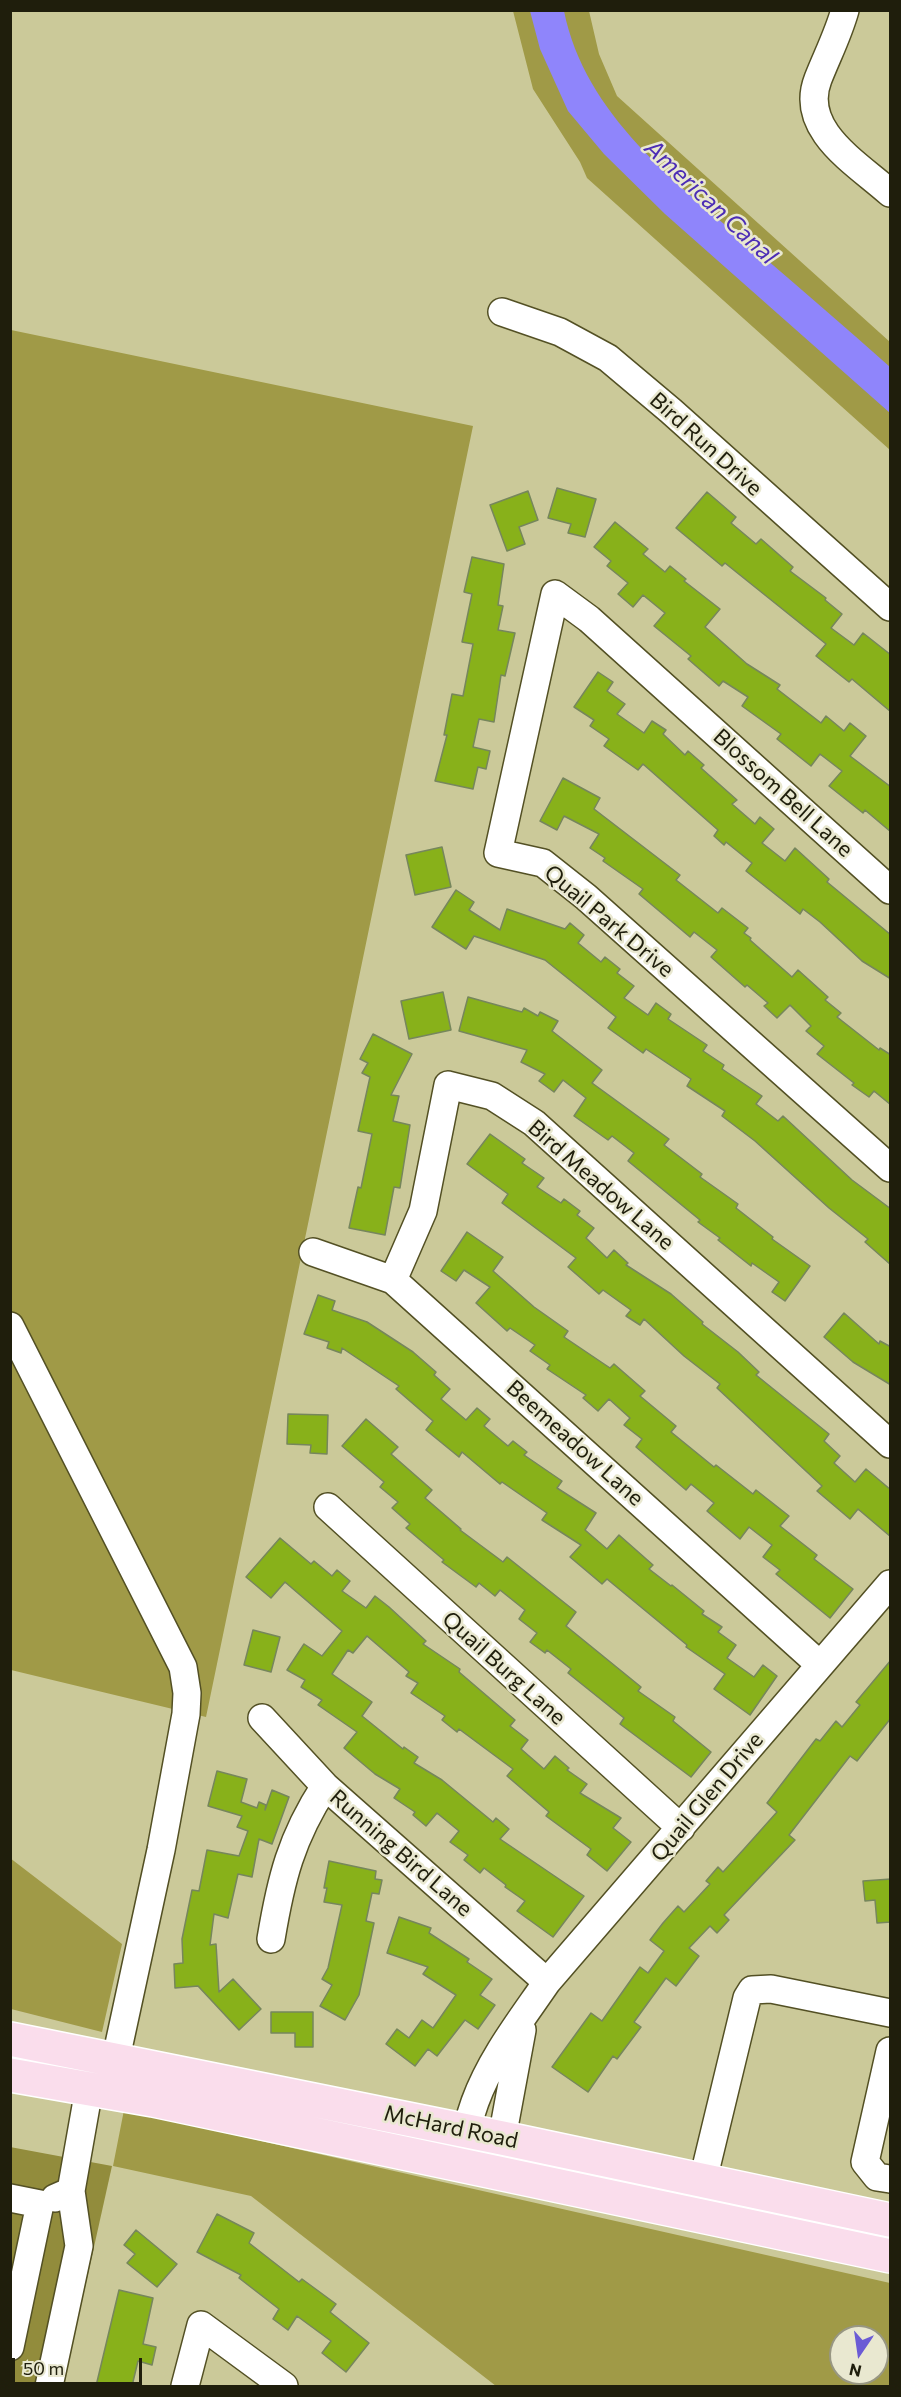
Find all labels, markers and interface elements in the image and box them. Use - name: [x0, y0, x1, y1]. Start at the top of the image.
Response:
- water label: American Canal: [639, 133, 783, 271]
- street label: Bird Run Drive: [644, 387, 768, 501]
- street label: Blossom Bell Lane: [708, 723, 858, 863]
- street label: Quail Park Drive: [539, 859, 679, 983]
- street label: Bird Meadow Lane: [523, 1114, 679, 1256]
- street label: Beemeadow Lane: [501, 1375, 649, 1511]
- street label: Quail Burg Lane: [437, 1606, 571, 1730]
- street label: Quail Glen Drive: [645, 1727, 769, 1867]
- street label: Running Bird Lane: [324, 1784, 478, 1922]
- street label: McHard Road: [381, 2100, 521, 2154]
- north arrow: [829, 2325, 889, 2385]
- scale bar: [15, 2346, 146, 2384]
- text: 50 m: [23, 2357, 64, 2379]
- text: N: [847, 2360, 863, 2382]

